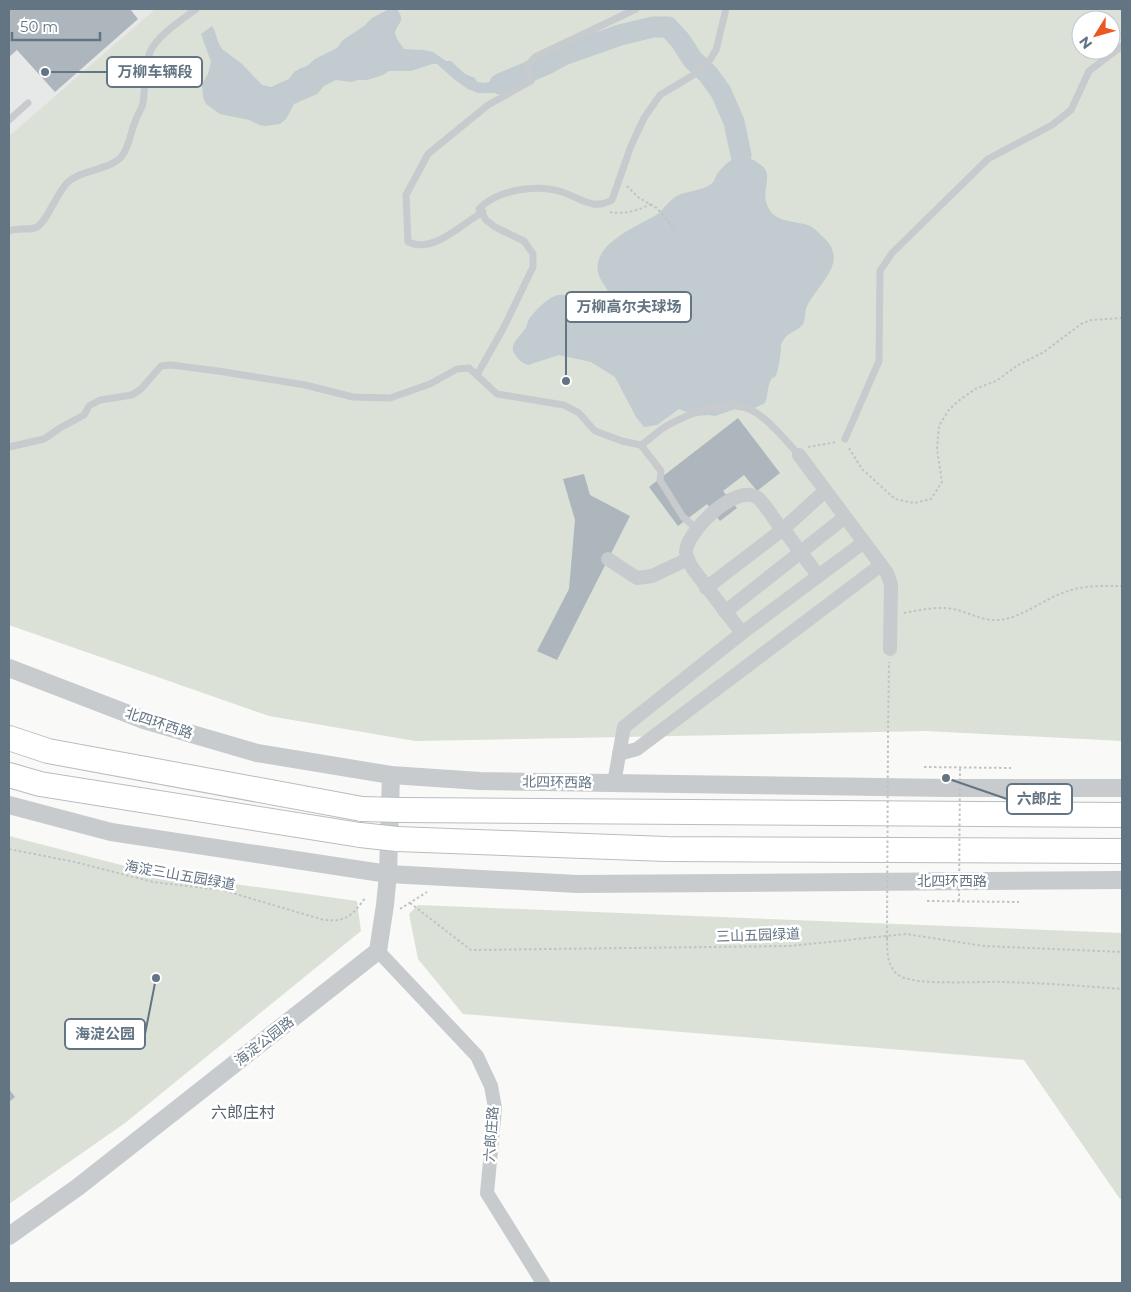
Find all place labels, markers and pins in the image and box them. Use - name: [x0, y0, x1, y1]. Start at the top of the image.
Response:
- callout: 万柳车辆段: [107, 57, 202, 87]
- callout: 万柳高尔夫球场: [566, 292, 691, 322]
- callout: 六郎庄: [1007, 784, 1072, 814]
- callout: 海淀公园: [65, 1019, 145, 1049]

